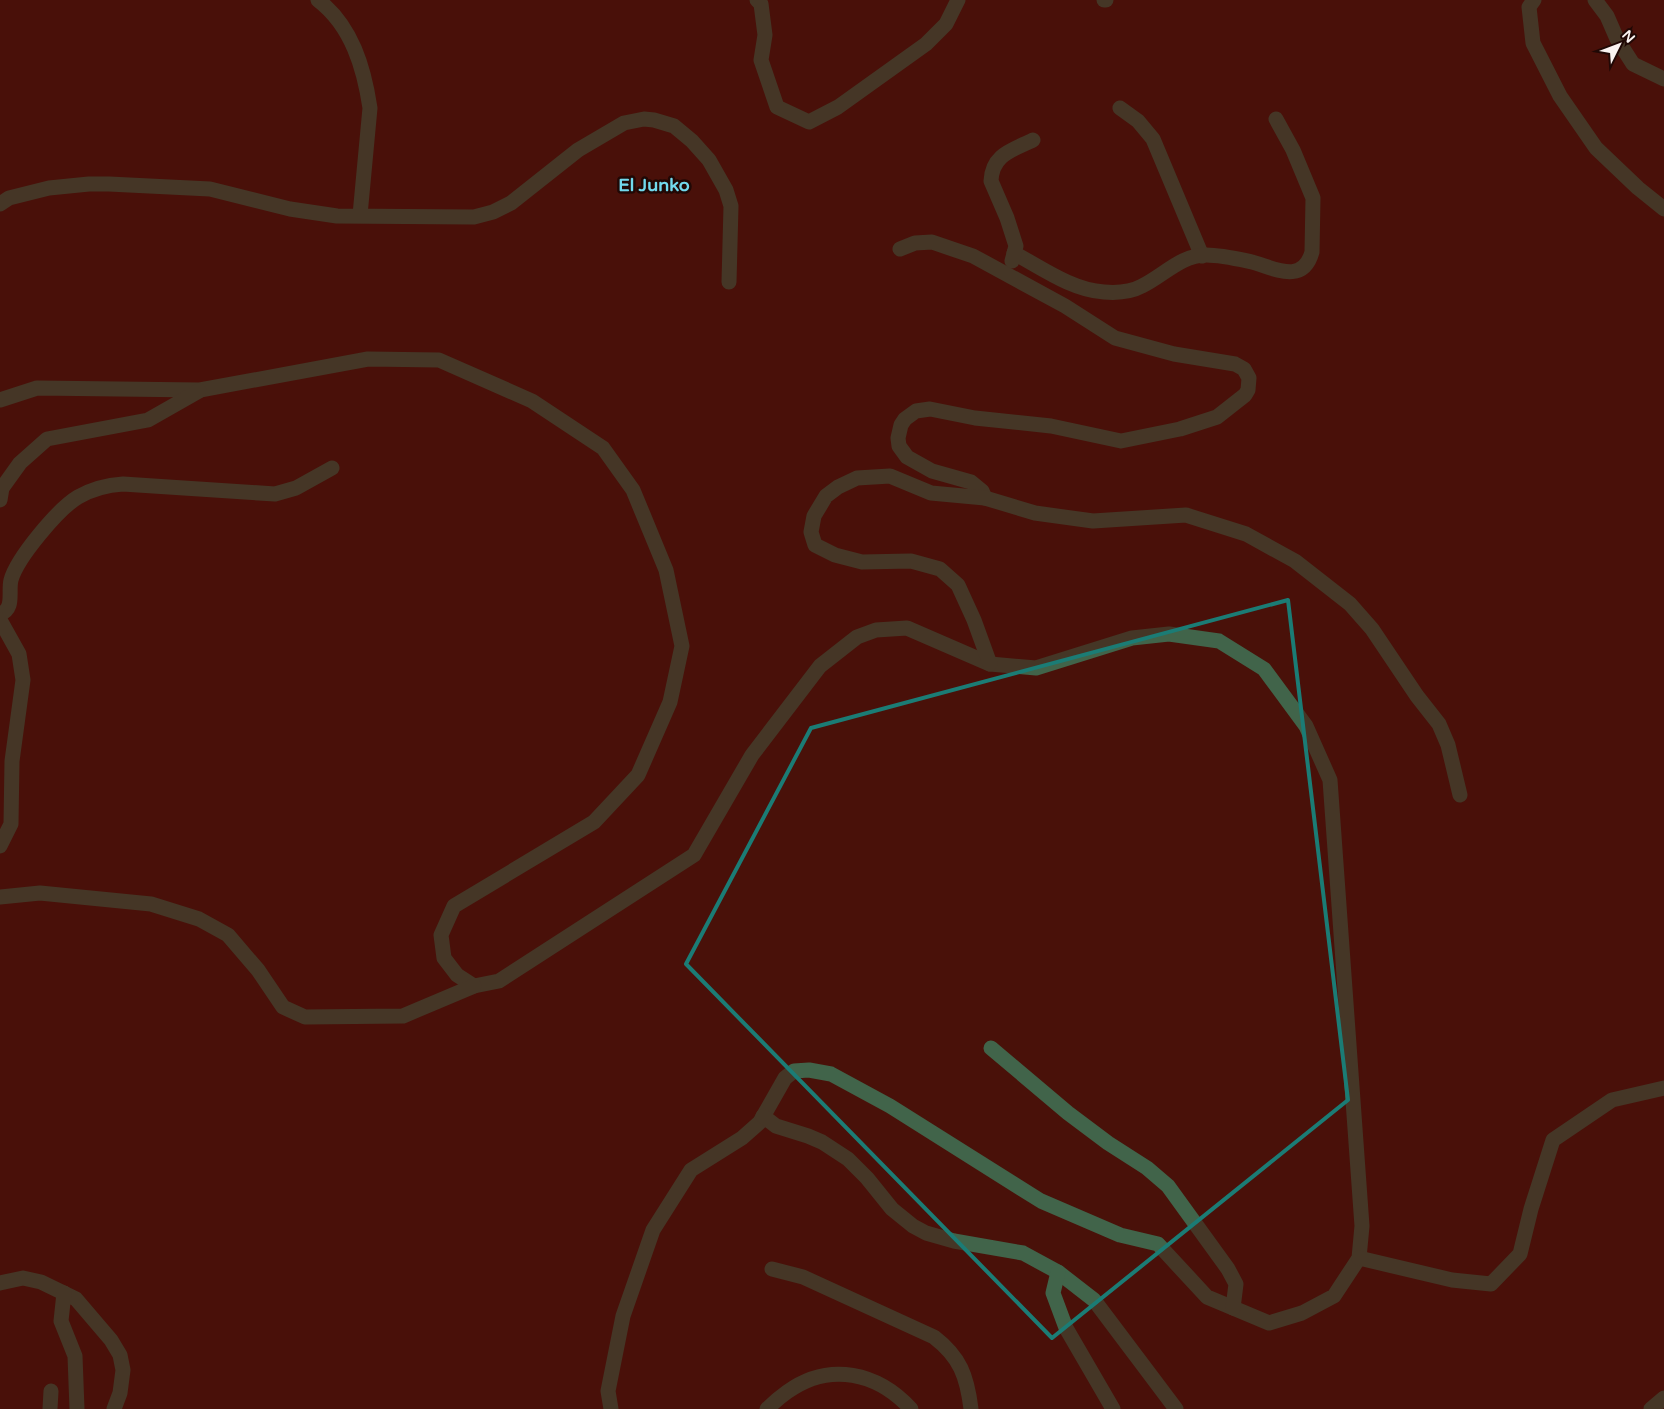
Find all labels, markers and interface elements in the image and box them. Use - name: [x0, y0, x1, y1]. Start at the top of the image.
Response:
- north arrow: [1594, 20, 1644, 70]
- text: N: [1618, 27, 1638, 47]
- district label: El Junko: [618, 174, 690, 196]

